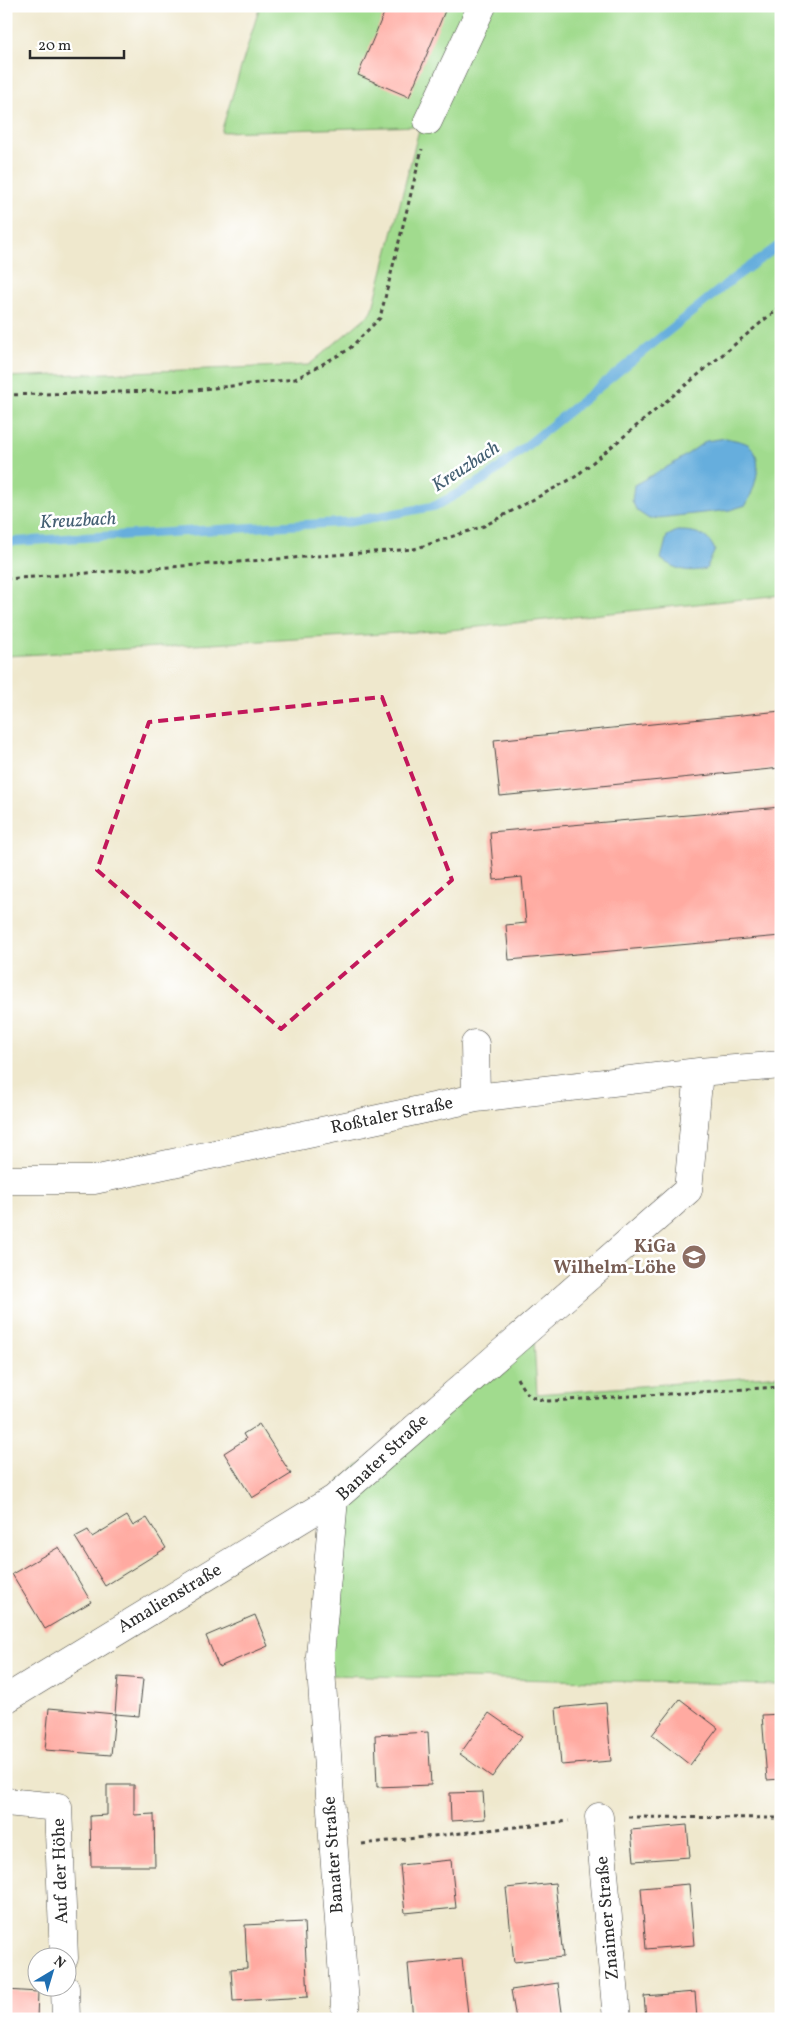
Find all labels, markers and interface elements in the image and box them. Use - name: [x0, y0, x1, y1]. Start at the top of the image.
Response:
- scale bar: [30, 28, 124, 60]
- text: 20 m: [38, 36, 71, 57]
- water label: Kreuzbach: [427, 435, 505, 499]
- water label: Kreuzbach: [39, 506, 117, 536]
- street label: Roßtaler Straße: [328, 1091, 456, 1141]
- place label: KiGa Wilhelm-Löhe: [554, 1235, 676, 1281]
- school or university icon: KiGa Wilhelm-Löhe: [681, 1244, 707, 1270]
- street label: Banater Straße: [332, 1409, 434, 1507]
- street label: Amalienstraße: [113, 1558, 227, 1640]
- street label: Banater Straße: [317, 1796, 351, 1914]
- street label: Auf der Höhe: [47, 1818, 75, 1924]
- street label: Znaimer Straße: [590, 1855, 626, 1981]
- north arrow: [28, 1948, 78, 1998]
- text: N: [49, 1952, 69, 1974]

